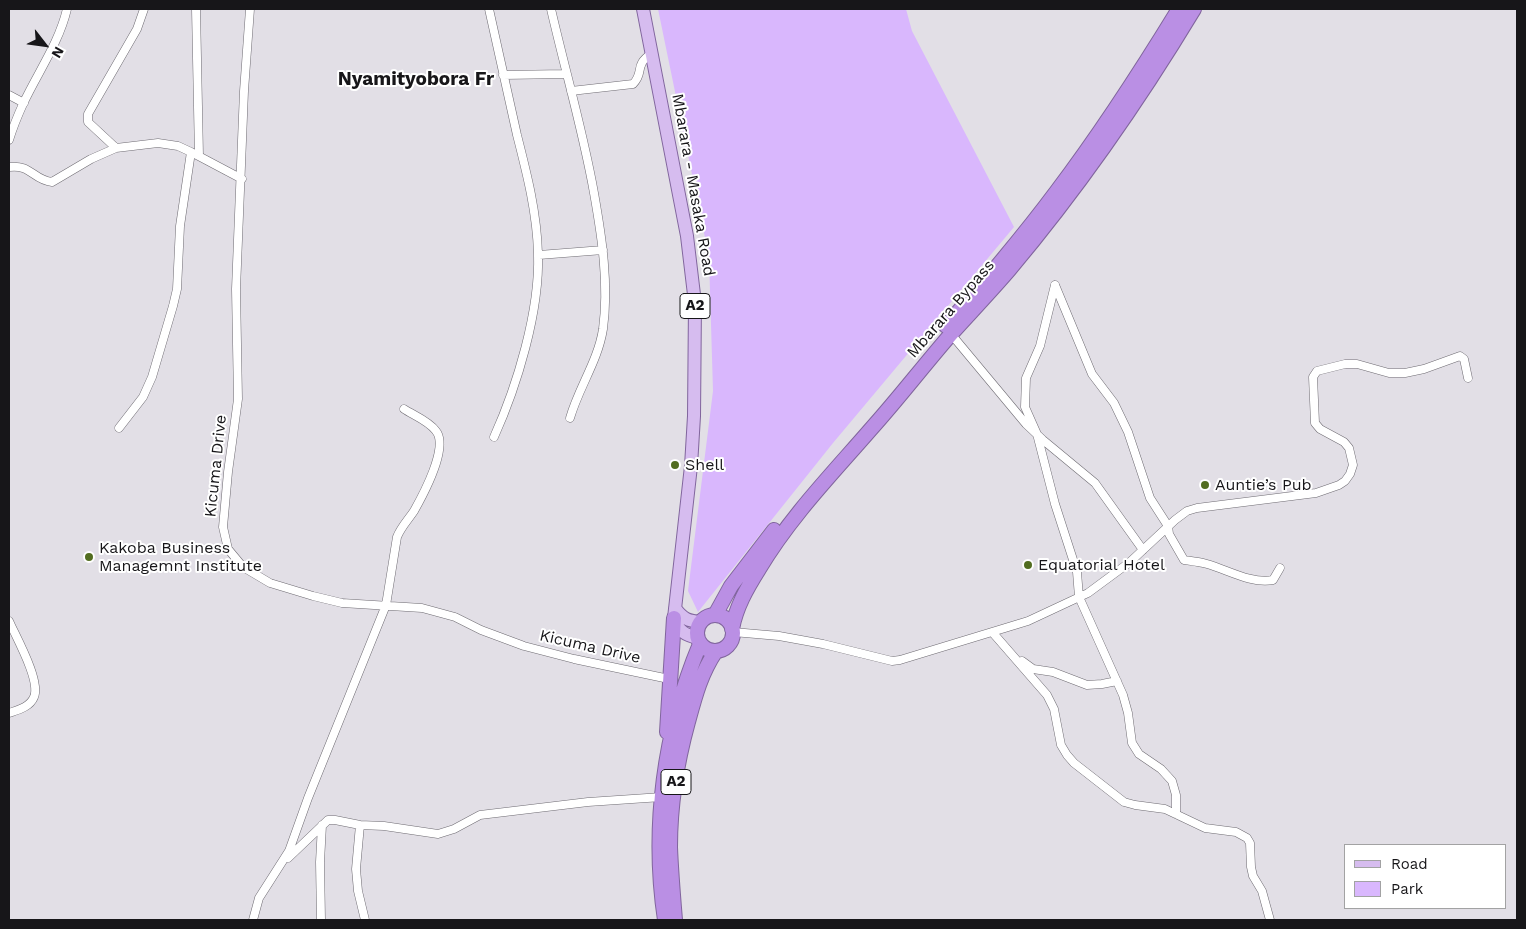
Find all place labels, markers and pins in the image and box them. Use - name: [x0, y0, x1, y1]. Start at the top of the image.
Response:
- place label: Shell: [685, 455, 724, 475]
- marker: Shell: [669, 459, 681, 471]
- place label: Auntie’s Pub: [1215, 475, 1312, 495]
- marker: Auntie’s Pub: [1199, 479, 1211, 491]
- place label: Kakoba Business Managemnt Institute: [99, 538, 262, 576]
- marker: Kakoba Business Managemnt Institute: [83, 551, 95, 563]
- place label: Equatorial Hotel: [1038, 555, 1165, 575]
- marker: Equatorial Hotel: [1022, 559, 1034, 571]

